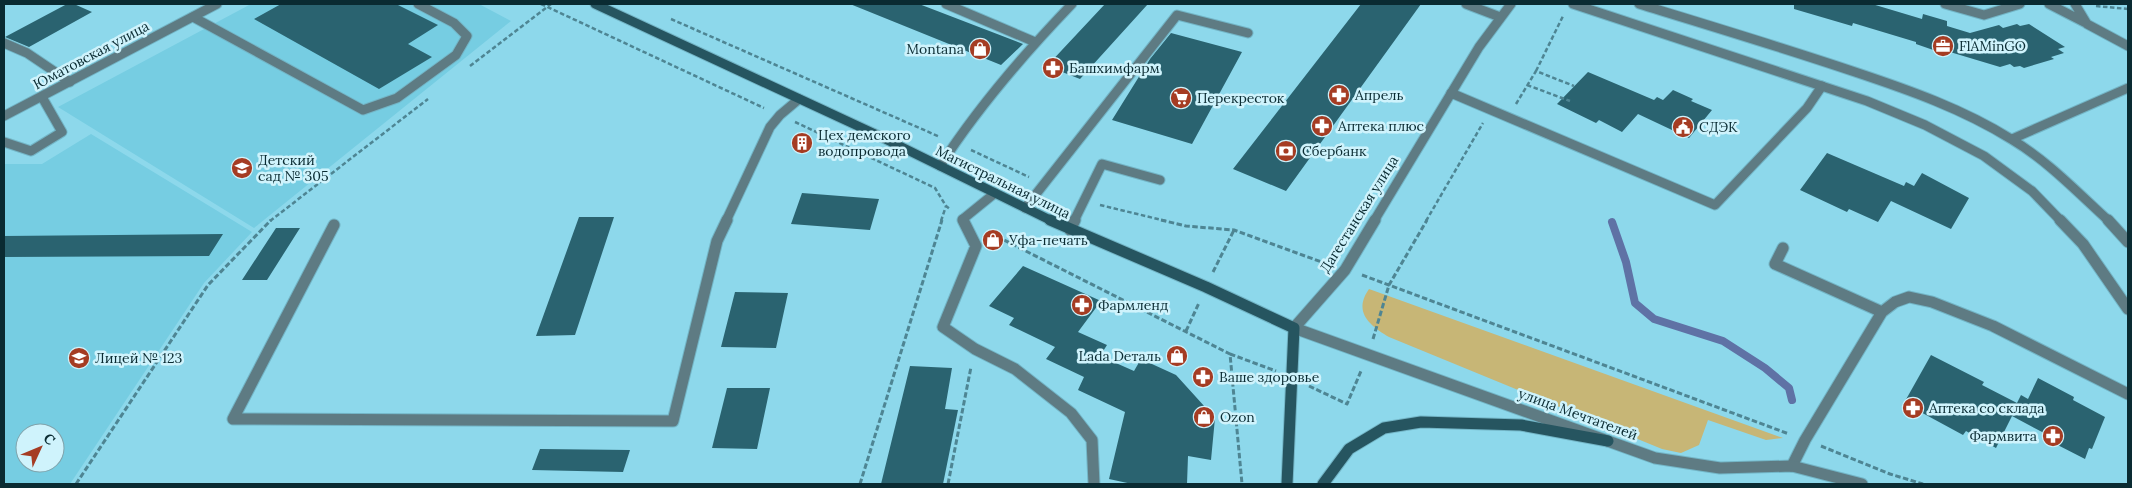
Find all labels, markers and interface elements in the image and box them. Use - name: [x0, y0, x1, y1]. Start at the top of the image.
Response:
- street label: Юматовская улица: [30, 17, 152, 93]
- office icon: FlAMinGO: [1931, 34, 1955, 58]
- shop icon: Montana: [968, 37, 992, 61]
- place label: FlAMinGO: [1959, 37, 2026, 55]
- place label: Montana: [906, 40, 964, 58]
- pharmacy icon: Башхимфарм: [1041, 56, 1065, 80]
- place label: Башхимфарм: [1069, 59, 1160, 77]
- pharmacy icon: Апрель: [1327, 83, 1351, 107]
- supermarket icon: Перекресток: [1169, 86, 1193, 110]
- place label: Апрель: [1354, 86, 1404, 104]
- place label: Перекресток: [1197, 89, 1285, 107]
- pharmacy icon: Аптека плюс: [1310, 114, 1334, 138]
- public building icon: СДЭК: [1671, 115, 1695, 139]
- place label: Аптека плюс: [1337, 117, 1424, 135]
- place label: СДЭК: [1699, 118, 1738, 136]
- place label: Цех демского водопровода: [818, 126, 911, 160]
- building icon: Цех демского водопровода: [790, 131, 814, 155]
- bank icon: Сбербанк: [1274, 139, 1298, 163]
- street label: Магистральная улица: [933, 142, 1073, 222]
- place label: Сбербанк: [1302, 142, 1367, 160]
- place label: Детский сад № 305: [258, 151, 329, 185]
- street label: Дагестанская улица: [1316, 152, 1402, 276]
- school or university icon: Детский сад № 305: [230, 156, 254, 180]
- shop icon: Уфа-печать: [981, 228, 1005, 252]
- place label: Уфа-печать: [1008, 231, 1088, 249]
- pharmacy icon: Фармленд: [1070, 293, 1094, 317]
- place label: Фармленд: [1098, 296, 1168, 314]
- shop icon: Lada Dеталь: [1165, 344, 1189, 368]
- school or university icon: Лицей № 123: [67, 346, 91, 370]
- place label: Lada Dеталь: [1079, 347, 1161, 365]
- place label: Лицей № 123: [95, 349, 182, 367]
- pharmacy icon: Ваше здоровье: [1191, 365, 1215, 389]
- place label: Ваше здоровье: [1219, 368, 1320, 386]
- street label: улица Мечтателей: [1516, 384, 1640, 444]
- pharmacy icon: Аптека со склада: [1901, 396, 1925, 420]
- place label: Аптека со склада: [1928, 399, 2045, 417]
- shop icon: Ozon: [1192, 405, 1216, 429]
- place label: Ozon: [1220, 408, 1255, 426]
- north arrow: [15, 423, 65, 473]
- pharmacy icon: Фармвита: [2041, 424, 2065, 448]
- place label: Фармвита: [1969, 427, 2037, 445]
- text: С: [40, 429, 59, 449]

